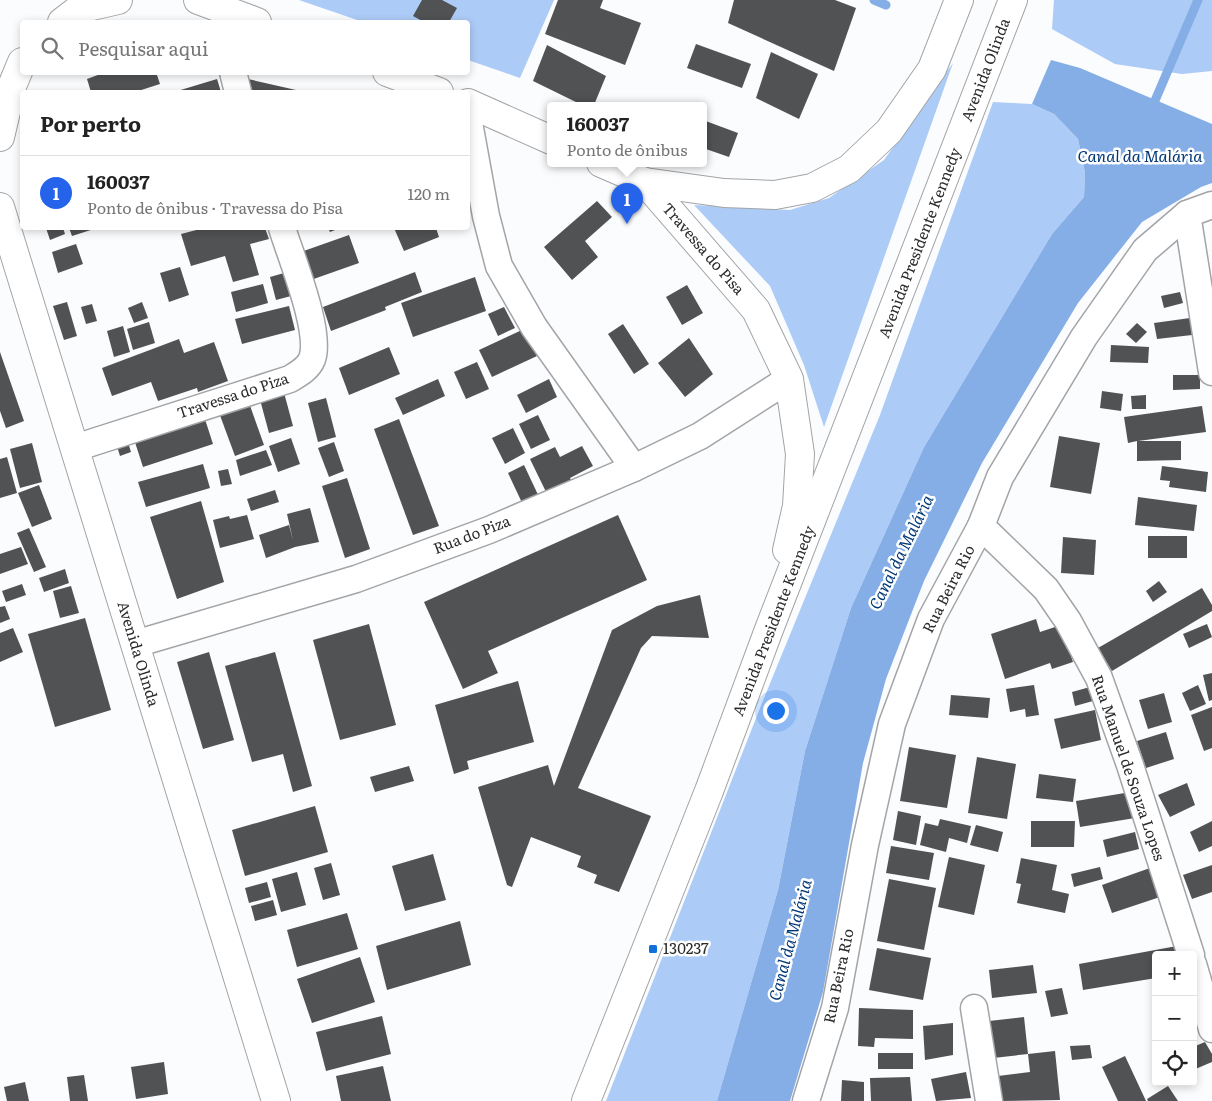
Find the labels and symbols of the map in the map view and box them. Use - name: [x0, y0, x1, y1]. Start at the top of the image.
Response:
- street label: Avenida Olinda: [954, 13, 1015, 125]
- street label: Avenida Presidente Kennedy: [872, 143, 966, 341]
- water label: Canal da Malária: [1078, 143, 1203, 167]
- pin: 1: [611, 183, 643, 224]
- street label: Travessa do Pisa: [657, 197, 751, 300]
- street label: Travessa do Piza: [174, 365, 292, 423]
- water label: Canal da Malária: [862, 489, 939, 613]
- street label: Rua do Piza: [430, 508, 514, 559]
- street label: Avenida Presidente Kennedy: [726, 521, 820, 719]
- street label: Rua Beira Rio: [916, 540, 980, 636]
- street label: Avenida Olinda: [112, 598, 167, 710]
- street label: Rua Manuel de Souza Lopes: [1087, 671, 1172, 864]
- your location: [763, 698, 789, 724]
- water label: Canal da Malária: [761, 876, 817, 1003]
- street label: Rua Beira Rio: [816, 926, 859, 1025]
- place label: 130237: [663, 936, 709, 959]
- marker: 130237: [647, 943, 659, 955]

